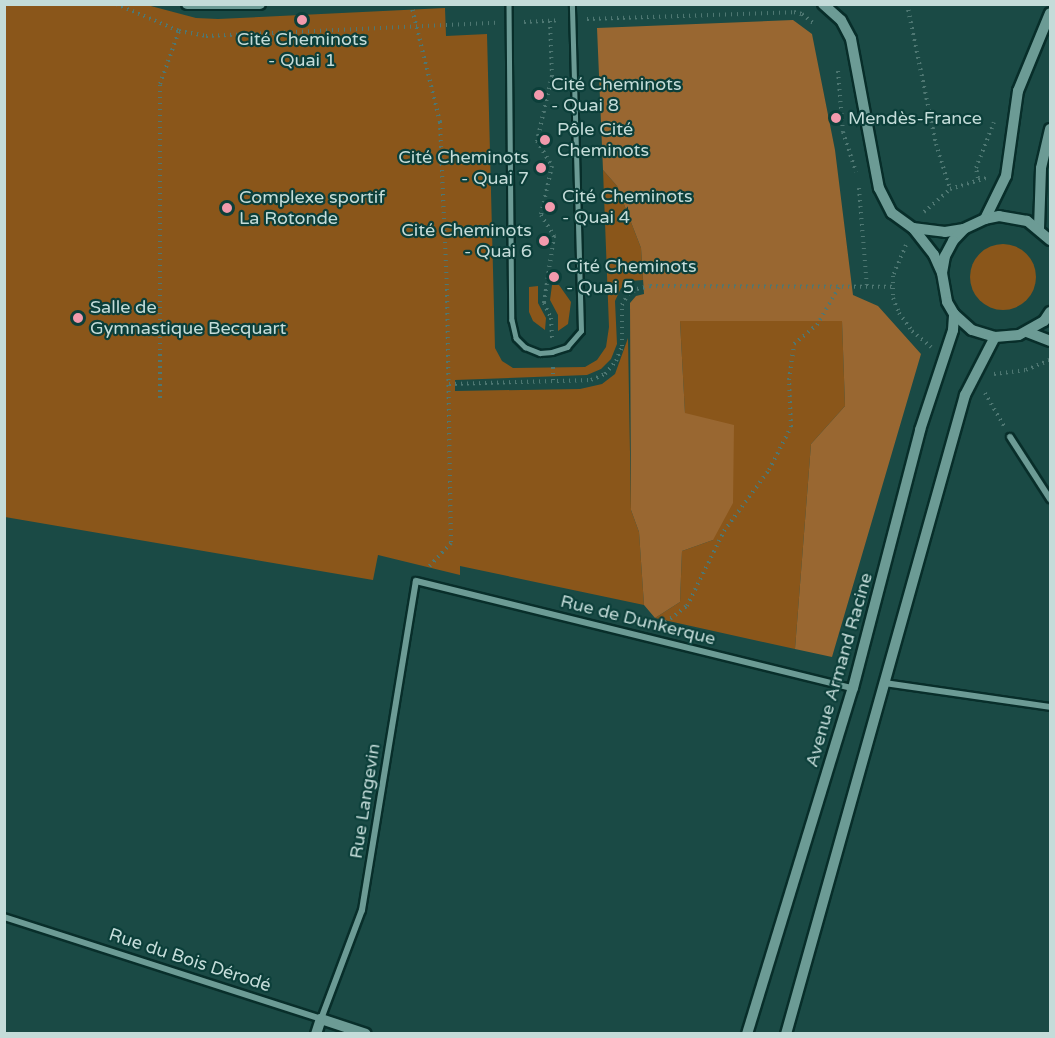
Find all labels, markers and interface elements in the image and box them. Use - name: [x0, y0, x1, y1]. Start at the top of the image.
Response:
- marker: Cité Cheminots - Quai 1: [295, 13, 309, 27]
- place label: Cité Cheminots - Quai 1: [237, 29, 367, 72]
- place label: Cité Cheminots - Quai 8: [551, 74, 682, 116]
- marker: Cité Cheminots - Quai 8: [532, 88, 546, 102]
- place label: Mendès-France: [848, 107, 982, 129]
- marker: Mendès-France: [829, 111, 843, 125]
- place label: Pôle Cité Cheminots: [557, 119, 649, 162]
- marker: Pôle Cité Cheminots: [538, 133, 552, 147]
- place label: Cité Cheminots - Quai 7: [398, 147, 529, 190]
- marker: Cité Cheminots - Quai 7: [534, 161, 548, 175]
- place label: Cité Cheminots - Quai 4: [562, 186, 693, 228]
- place label: Complexe sportif La Rotonde: [239, 187, 385, 230]
- marker: Cité Cheminots - Quai 4: [543, 200, 557, 214]
- marker: Complexe sportif La Rotonde: [220, 201, 234, 215]
- place label: Cité Cheminots - Quai 6: [401, 220, 532, 262]
- marker: Cité Cheminots - Quai 6: [537, 234, 551, 248]
- place label: Cité Cheminots - Quai 5: [566, 256, 697, 298]
- marker: Cité Cheminots - Quai 5: [547, 270, 561, 284]
- place label: Salle de Gymnastique Becquart: [90, 297, 286, 340]
- marker: Salle de Gymnastique Becquart: [71, 311, 85, 325]
- street label: Avenue Armand Racine: [801, 570, 877, 770]
- street label: Rue de Dunkerque: [558, 590, 718, 650]
- street label: Rue Langevin: [345, 742, 385, 860]
- street label: Rue du Bois Dérodé: [106, 924, 274, 996]

